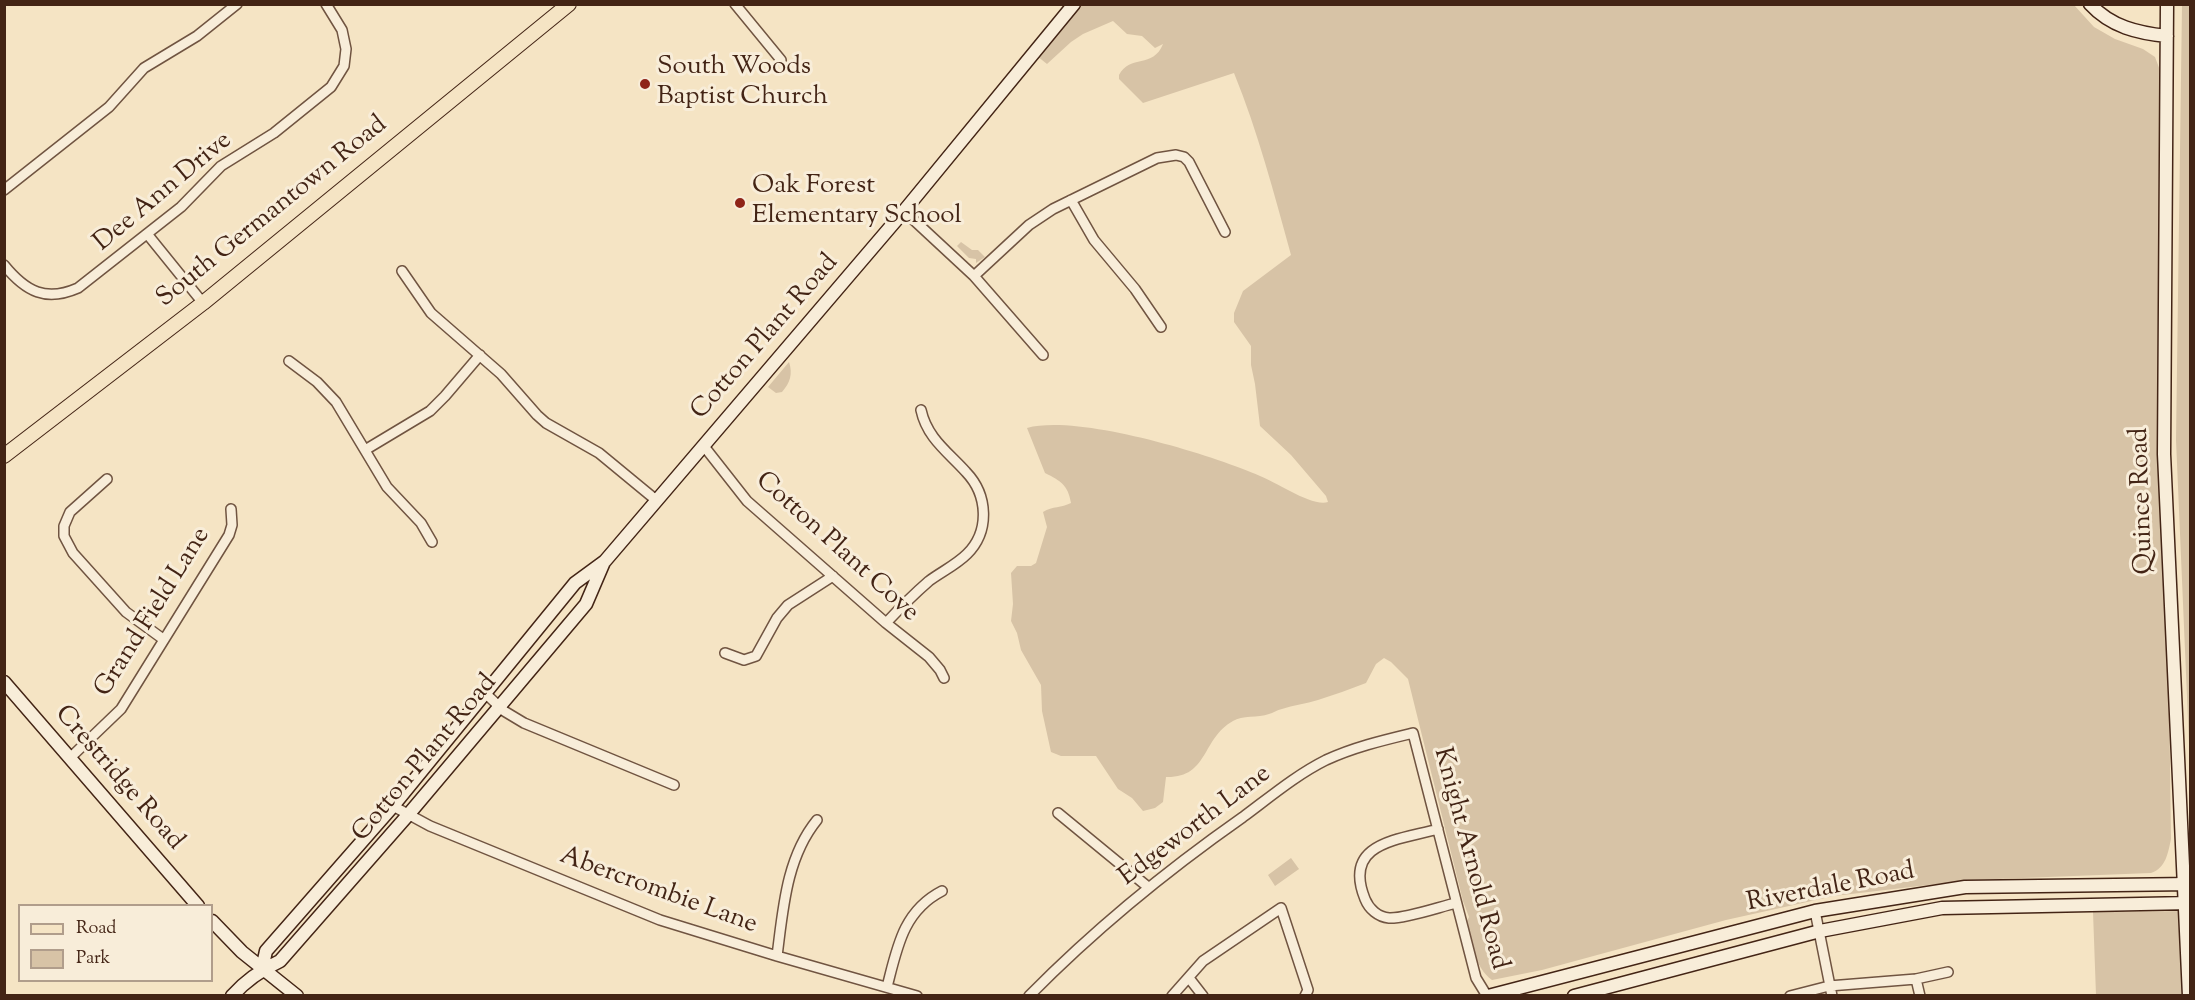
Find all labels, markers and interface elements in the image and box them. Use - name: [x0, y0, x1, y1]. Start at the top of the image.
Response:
- place label: South Woods Baptist Church: [657, 53, 828, 114]
- marker: South Woods Baptist Church: [638, 77, 652, 91]
- street label: South Germantown Road: [152, 110, 394, 316]
- street label: Dee Ann Drive: [89, 126, 239, 260]
- place label: Oak Forest Elementary School: [752, 172, 962, 234]
- marker: Oak Forest Elementary School: [733, 196, 747, 210]
- street label: Cotton Plant Road: [686, 249, 846, 427]
- street label: Quince Road: [2126, 427, 2162, 575]
- street label: Cotton Plant Cove: [748, 466, 924, 630]
- street label: Grand Field Lane: [89, 523, 219, 703]
- street label: Cotton Plant Road: [347, 669, 505, 849]
- street label: Crestridge Road: [47, 700, 189, 858]
- street label: Knight Arnold Road: [1424, 744, 1514, 974]
- street label: Edgeworth Lane: [1114, 760, 1278, 894]
- street label: Abercrombie Lane: [555, 842, 761, 942]
- street label: Riverdale Road: [1744, 857, 1918, 921]
- legend: [18, 904, 213, 982]
- text: Road: [76, 916, 116, 942]
- text: Park: [76, 946, 110, 972]

